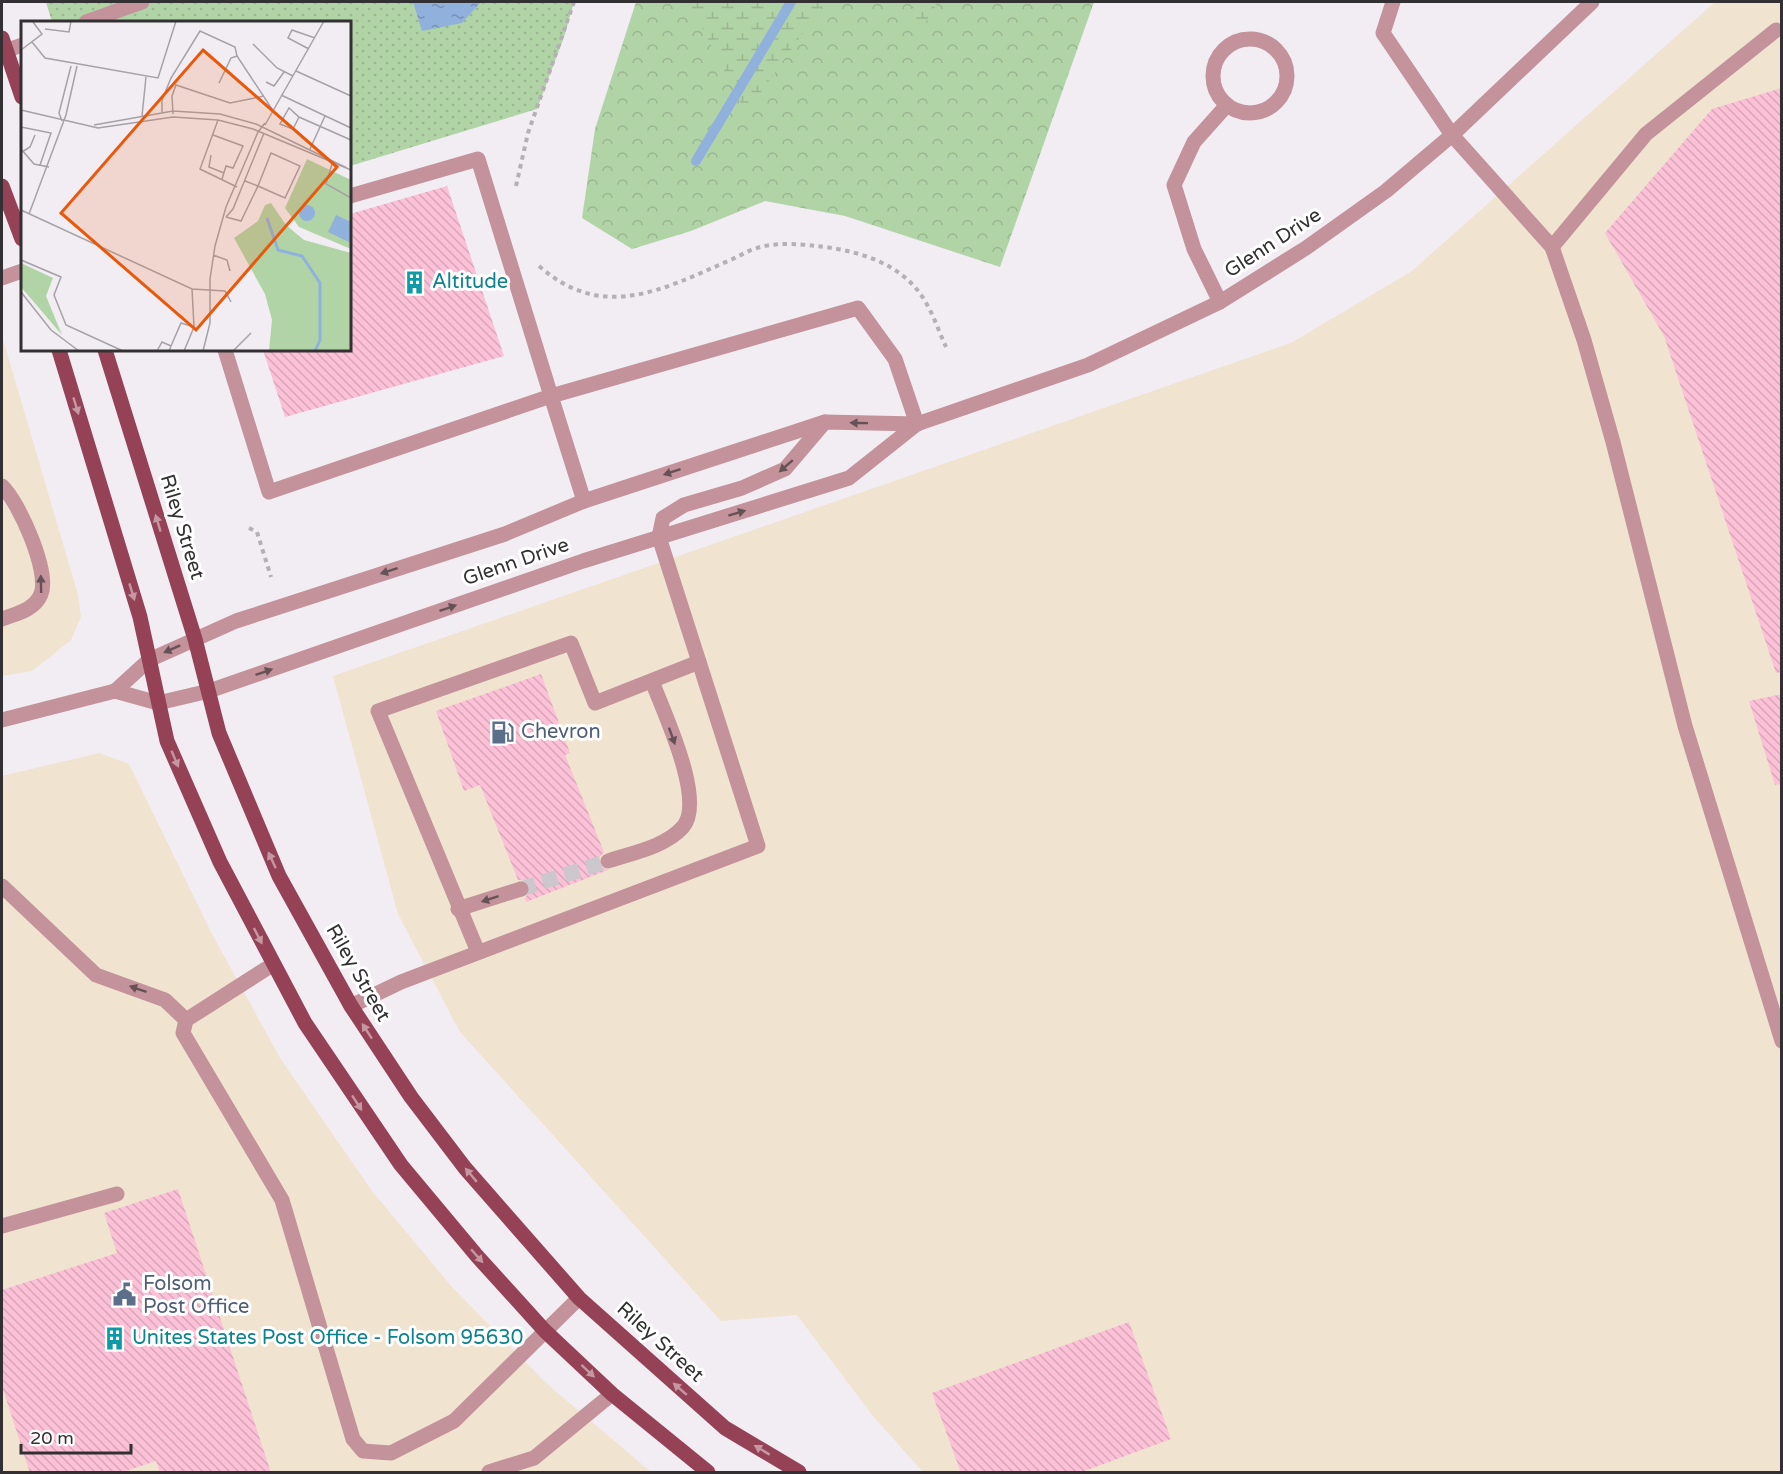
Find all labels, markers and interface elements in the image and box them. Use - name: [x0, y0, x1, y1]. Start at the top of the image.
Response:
- inset map: [21, 21, 351, 351]
- street label: Glenn Drive: [1220, 203, 1326, 283]
- building icon: Altitude: [401, 269, 427, 295]
- place label: Altitude: [432, 270, 508, 294]
- one-way arrow: [72, 397, 81, 415]
- one-way arrow: [849, 418, 868, 428]
- one-way arrow: [778, 459, 794, 472]
- one-way arrow: [663, 468, 681, 478]
- street label: Riley Street: [155, 472, 209, 583]
- one-way arrow: [728, 508, 746, 517]
- one-way arrow: [153, 514, 162, 532]
- street label: Glenn Drive: [460, 533, 572, 591]
- one-way arrow: [380, 567, 398, 577]
- one-way arrow: [36, 574, 46, 593]
- one-way arrow: [128, 583, 137, 601]
- one-way arrow: [440, 602, 458, 612]
- one-way arrow: [163, 645, 180, 654]
- one-way arrow: [255, 666, 273, 676]
- fuel station icon: Chevron: [490, 719, 516, 745]
- place label: Chevron: [521, 720, 601, 744]
- one-way arrow: [668, 727, 677, 745]
- one-way arrow: [171, 750, 180, 768]
- one-way arrow: [268, 852, 277, 869]
- one-way arrow: [481, 895, 499, 904]
- street label: Riley Street: [320, 920, 396, 1026]
- one-way arrow: [253, 927, 262, 944]
- one-way arrow: [129, 983, 147, 993]
- one-way arrow: [361, 1023, 373, 1039]
- one-way arrow: [352, 1095, 363, 1111]
- one-way arrow: [464, 1167, 477, 1183]
- one-way arrow: [471, 1248, 484, 1264]
- place label: Folsom Post Office: [143, 1272, 249, 1319]
- public building icon: Folsom Post Office: [112, 1282, 138, 1308]
- street label: Riley Street: [612, 1297, 709, 1387]
- building icon: Unites States Post Office - Folsom 95630: [101, 1325, 127, 1351]
- place label: Unites States Post Office - Folsom 95630: [132, 1326, 523, 1350]
- one-way arrow: [580, 1364, 595, 1378]
- one-way arrow: [672, 1383, 688, 1396]
- scale bar: [21, 1417, 130, 1455]
- text: 20 m: [30, 1427, 74, 1449]
- one-way arrow: [753, 1445, 770, 1455]

